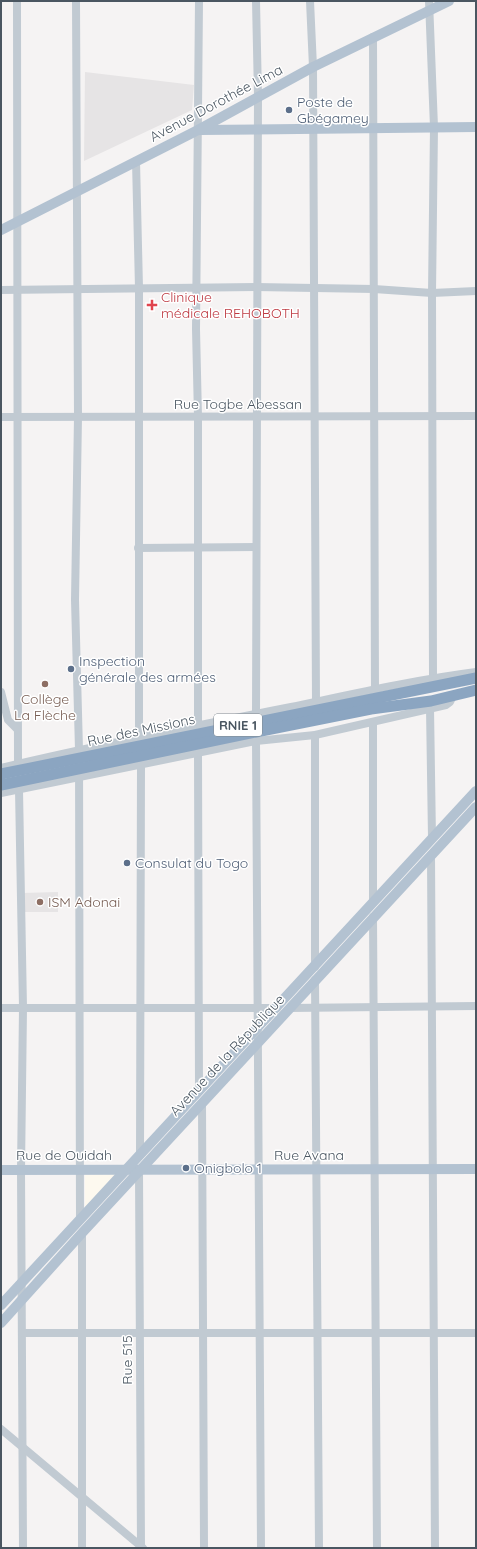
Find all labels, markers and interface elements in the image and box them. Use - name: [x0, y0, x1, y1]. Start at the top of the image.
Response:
- street label: Avenue Dorothée Lima: [146, 60, 286, 146]
- place label: Poste de Gbégamey: [297, 93, 369, 127]
- marker: Poste de Gbégamey: [284, 105, 294, 115]
- place label: Clinique médicale REHOBOTH: [161, 288, 300, 322]
- marker: Clinique médicale REHOBOTH: [146, 299, 158, 311]
- street label: Rue Togbe Abessan: [174, 395, 302, 413]
- place label: Inspection générale des armées: [79, 652, 216, 686]
- marker: Inspection générale des armées: [66, 664, 76, 674]
- marker: Collège La Flèche: [40, 679, 50, 689]
- place label: Collège La Flèche: [14, 690, 76, 724]
- street label: Rue des Missions: [86, 710, 196, 750]
- road number: RNIE 1: [214, 714, 262, 736]
- place label: Consulat du Togo: [135, 854, 248, 872]
- marker: Consulat du Togo: [122, 858, 132, 868]
- place label: ISM Adonai: [48, 893, 120, 911]
- marker: ISM Adonai: [35, 897, 45, 907]
- street label: Avenue de la République: [166, 990, 288, 1120]
- street label: Rue de Ouidah: [16, 1146, 112, 1164]
- street label: Rue Avana: [274, 1146, 344, 1164]
- place label: Onigbolo 1: [194, 1159, 262, 1177]
- marker: Onigbolo 1: [181, 1163, 191, 1173]
- street label: Rue 515: [118, 1335, 136, 1385]

